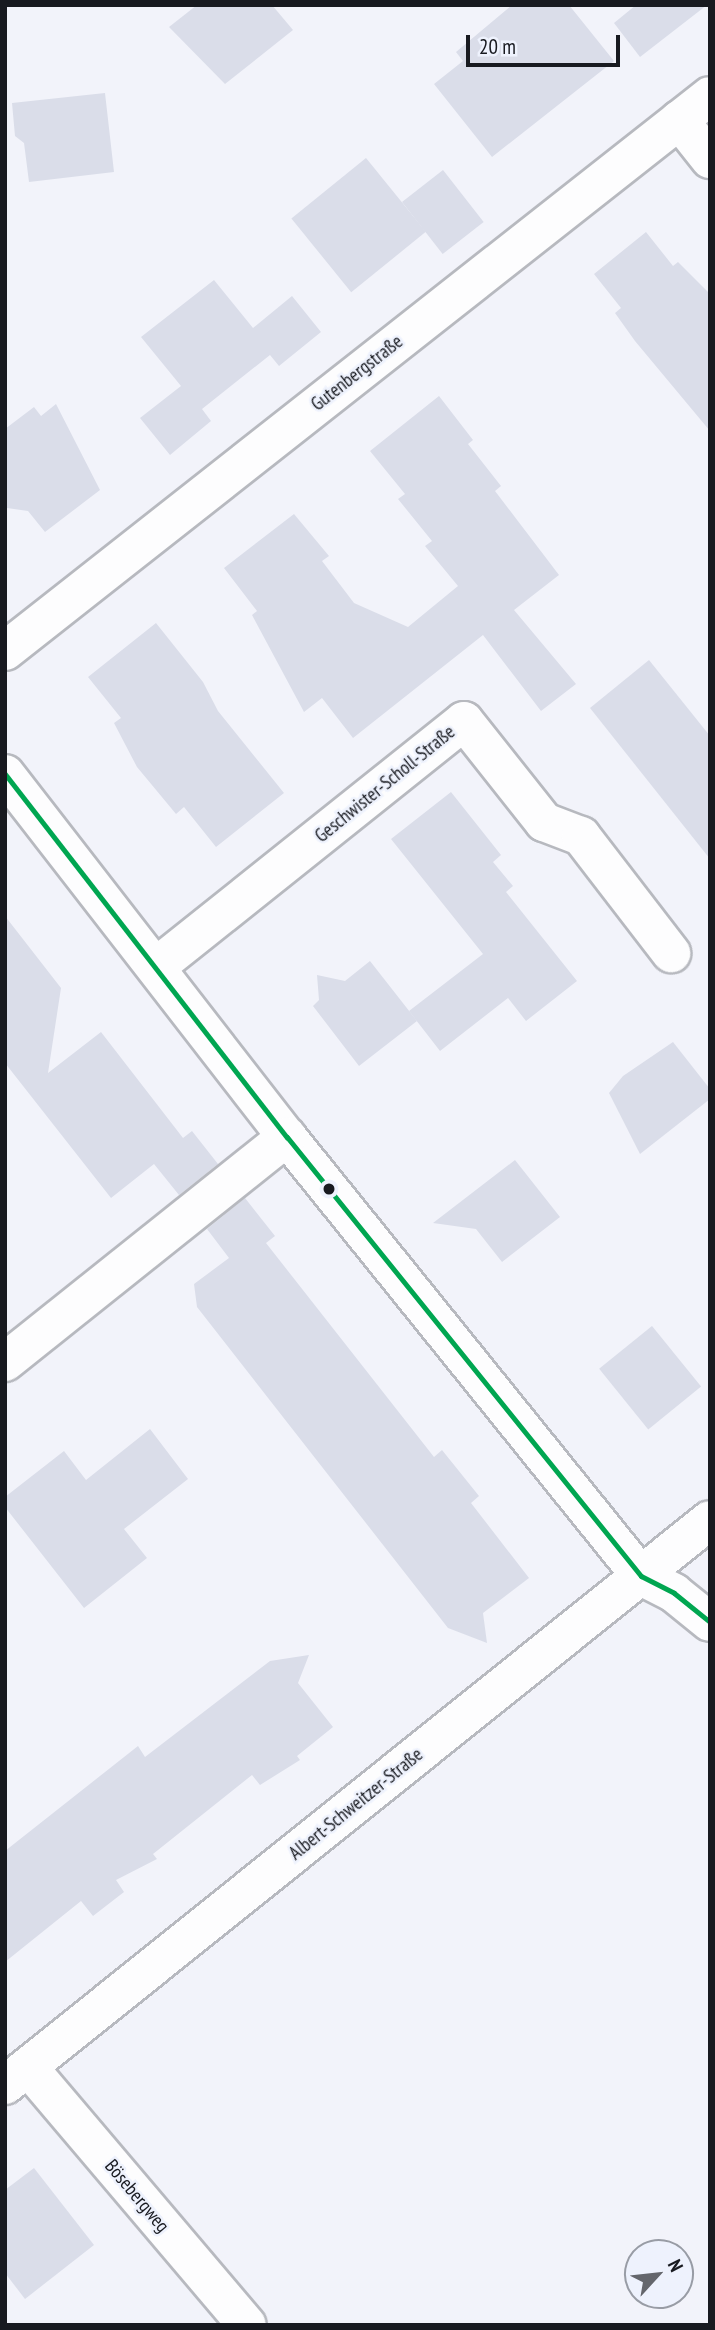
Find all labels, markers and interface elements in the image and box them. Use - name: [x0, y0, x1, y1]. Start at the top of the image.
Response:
- scale bar: [470, 21, 624, 65]
- text: 20 m: [479, 33, 516, 60]
- street label: Gutenbergstraße: [307, 330, 407, 416]
- street label: Geschwister-Scholl-Straße: [310, 721, 460, 847]
- unlabelled marker: [322, 1182, 336, 1196]
- street label: Albert-Schweitzer-Straße: [285, 1743, 427, 1865]
- street label: Bösebergweg: [100, 2155, 174, 2237]
- north arrow: [624, 2239, 694, 2309]
- text: N: [663, 2255, 689, 2275]

